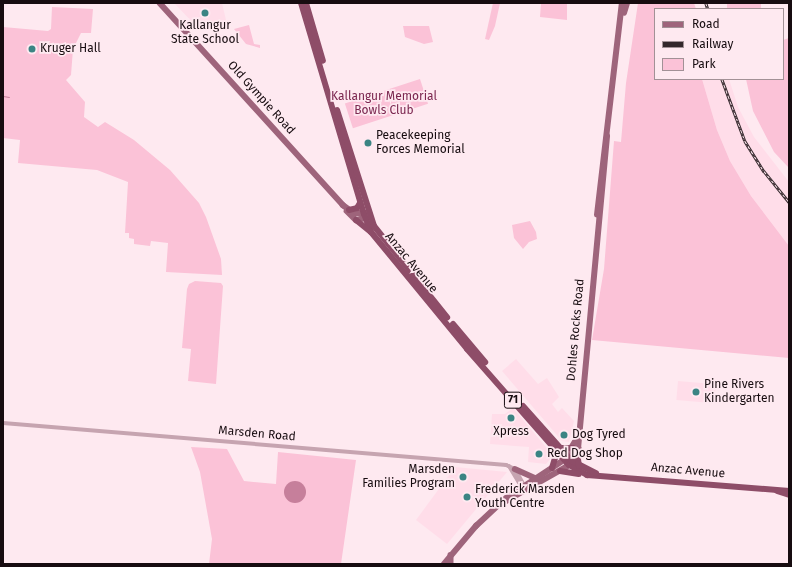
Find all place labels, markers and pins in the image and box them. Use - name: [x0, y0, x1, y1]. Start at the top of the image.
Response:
- marker: Kallangur State School: [200, 8, 210, 18]
- place label: Kallangur State School: [171, 19, 239, 47]
- place label: Kruger Hall: [40, 42, 101, 56]
- marker: Kruger Hall: [27, 44, 37, 54]
- place label: Peacekeeping Forces Memorial: [376, 129, 465, 157]
- marker: Peacekeeping Forces Memorial: [363, 138, 373, 148]
- place label: Pine Rivers Kindergarten: [704, 378, 775, 406]
- marker: Pine Rivers Kindergarten: [691, 387, 701, 397]
- marker: Xpress: [506, 413, 516, 423]
- place label: Xpress: [493, 425, 529, 439]
- place label: Dog Tyred: [572, 428, 626, 442]
- marker: Dog Tyred: [559, 430, 569, 440]
- place label: Red Dog Shop: [547, 447, 623, 461]
- marker: Red Dog Shop: [534, 449, 544, 459]
- place label: Marsden Families Program: [362, 463, 455, 491]
- marker: Marsden Families Program: [458, 472, 468, 482]
- place label: Frederick Marsden Youth Centre: [475, 483, 575, 511]
- marker: Frederick Marsden Youth Centre: [462, 492, 472, 502]

